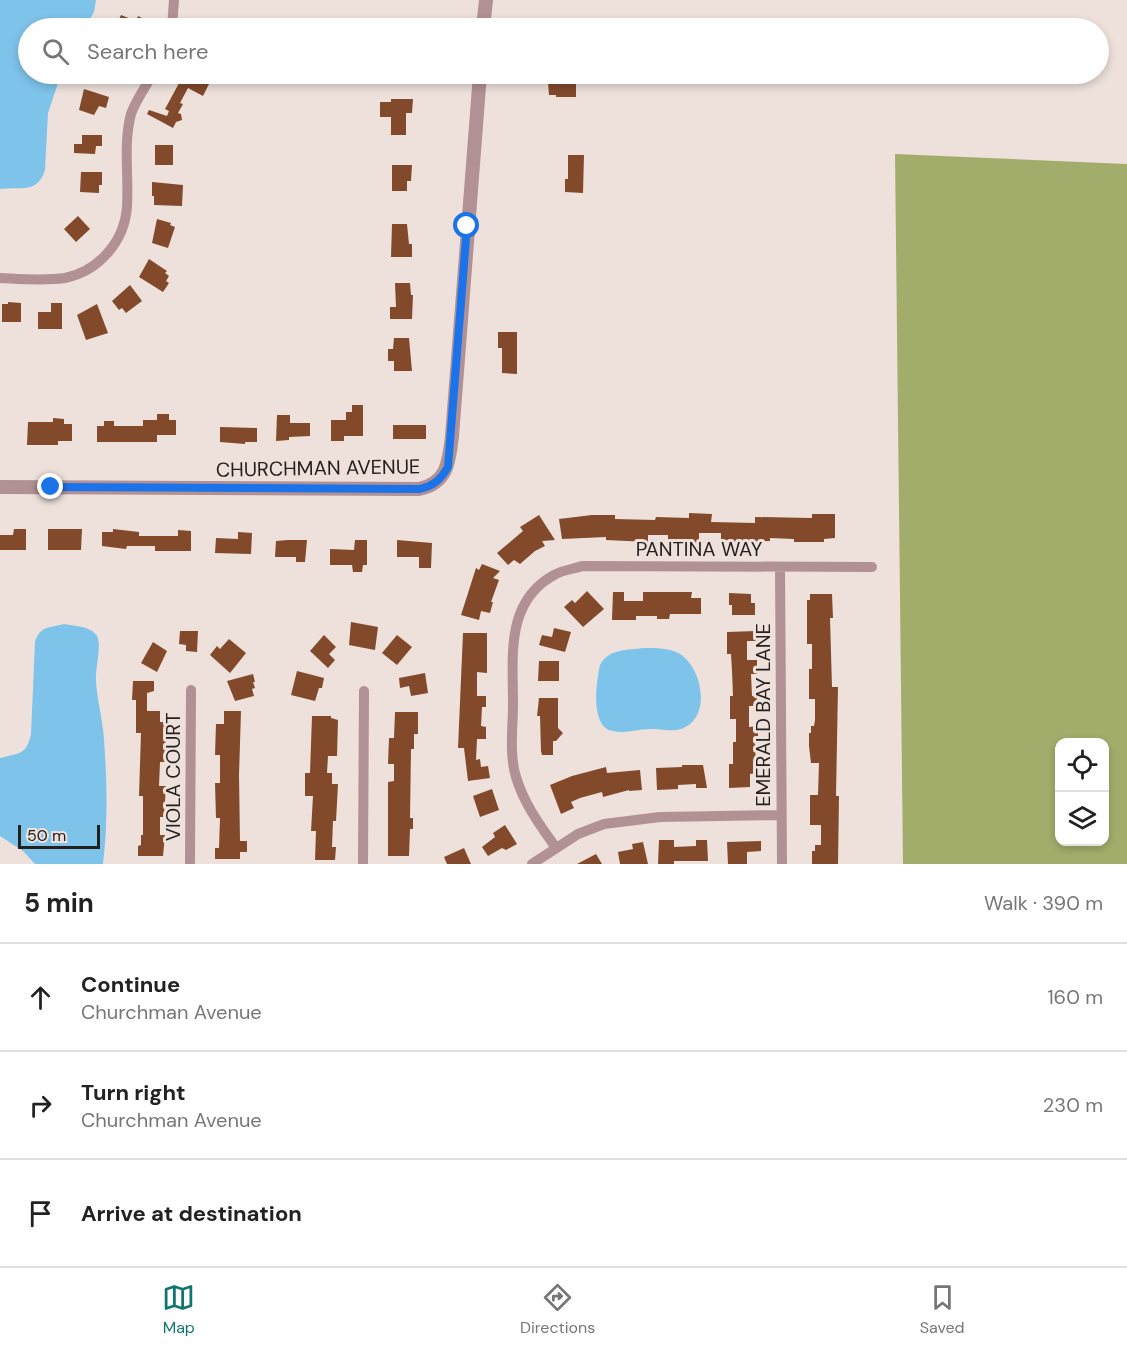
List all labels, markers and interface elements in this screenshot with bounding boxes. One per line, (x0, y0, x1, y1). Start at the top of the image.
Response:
search box (18, 18, 1109, 84)
icon: search (39, 35, 72, 68)
text: Search here (87, 37, 208, 66)
route start (453, 212, 479, 238)
street label: CHURCHMAN AVENUE (216, 453, 420, 483)
route end (37, 473, 63, 499)
street label: PANTINA WAY (636, 536, 763, 562)
street label: EMERALD BAY LANE (750, 623, 776, 807)
street label: VIOLA COURT (160, 713, 186, 841)
map controls (1055, 738, 1109, 846)
button: locate (1055, 738, 1109, 792)
button: layers (1055, 792, 1109, 846)
scale bar (18, 822, 100, 850)
text: 50 m (27, 825, 66, 846)
text: 5 min (24, 886, 94, 920)
text: Walk · 390 m (984, 890, 1103, 916)
text: Continue (81, 970, 180, 999)
icon: ahead (24, 981, 57, 1014)
text: 160 m (1047, 984, 1103, 1010)
text: Churchman Avenue (81, 999, 262, 1025)
text: Turn right (81, 1078, 186, 1107)
icon: right (24, 1089, 57, 1122)
text: 230 m (1043, 1092, 1103, 1118)
text: Churchman Avenue (81, 1107, 262, 1133)
icon: arrive (24, 1197, 57, 1230)
text: Arrive at destination (81, 1199, 302, 1228)
tab: Map (162, 1281, 195, 1338)
tab: Directions (520, 1281, 595, 1338)
tab: Saved (920, 1281, 965, 1338)

